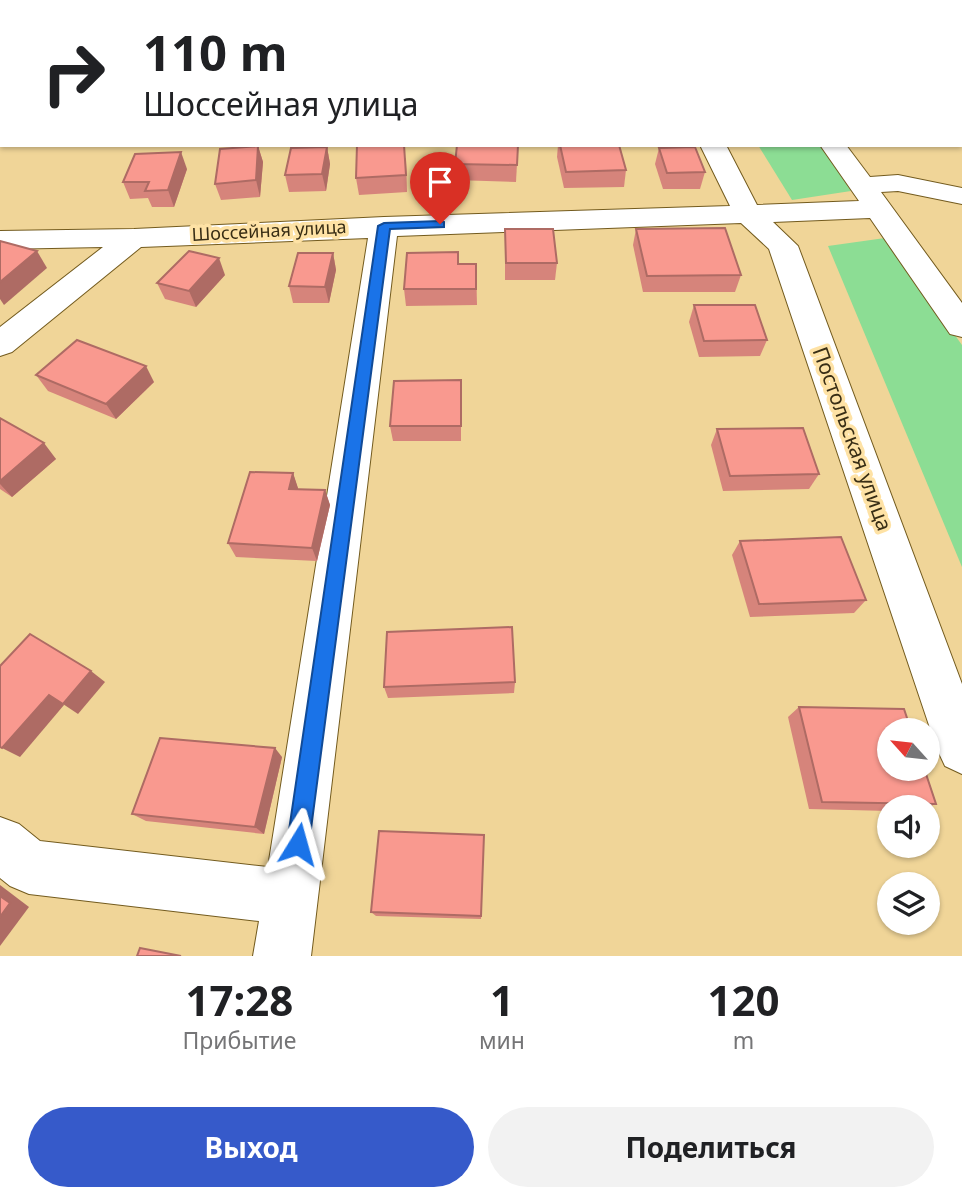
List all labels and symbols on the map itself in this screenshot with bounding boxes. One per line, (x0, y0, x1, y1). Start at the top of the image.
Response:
pin (410, 152, 470, 224)
street label: Шоссейная улица (191, 214, 347, 246)
street label: Постольская улица (807, 343, 899, 535)
north arrow (877, 718, 940, 780)
position arrow (261, 807, 335, 881)

